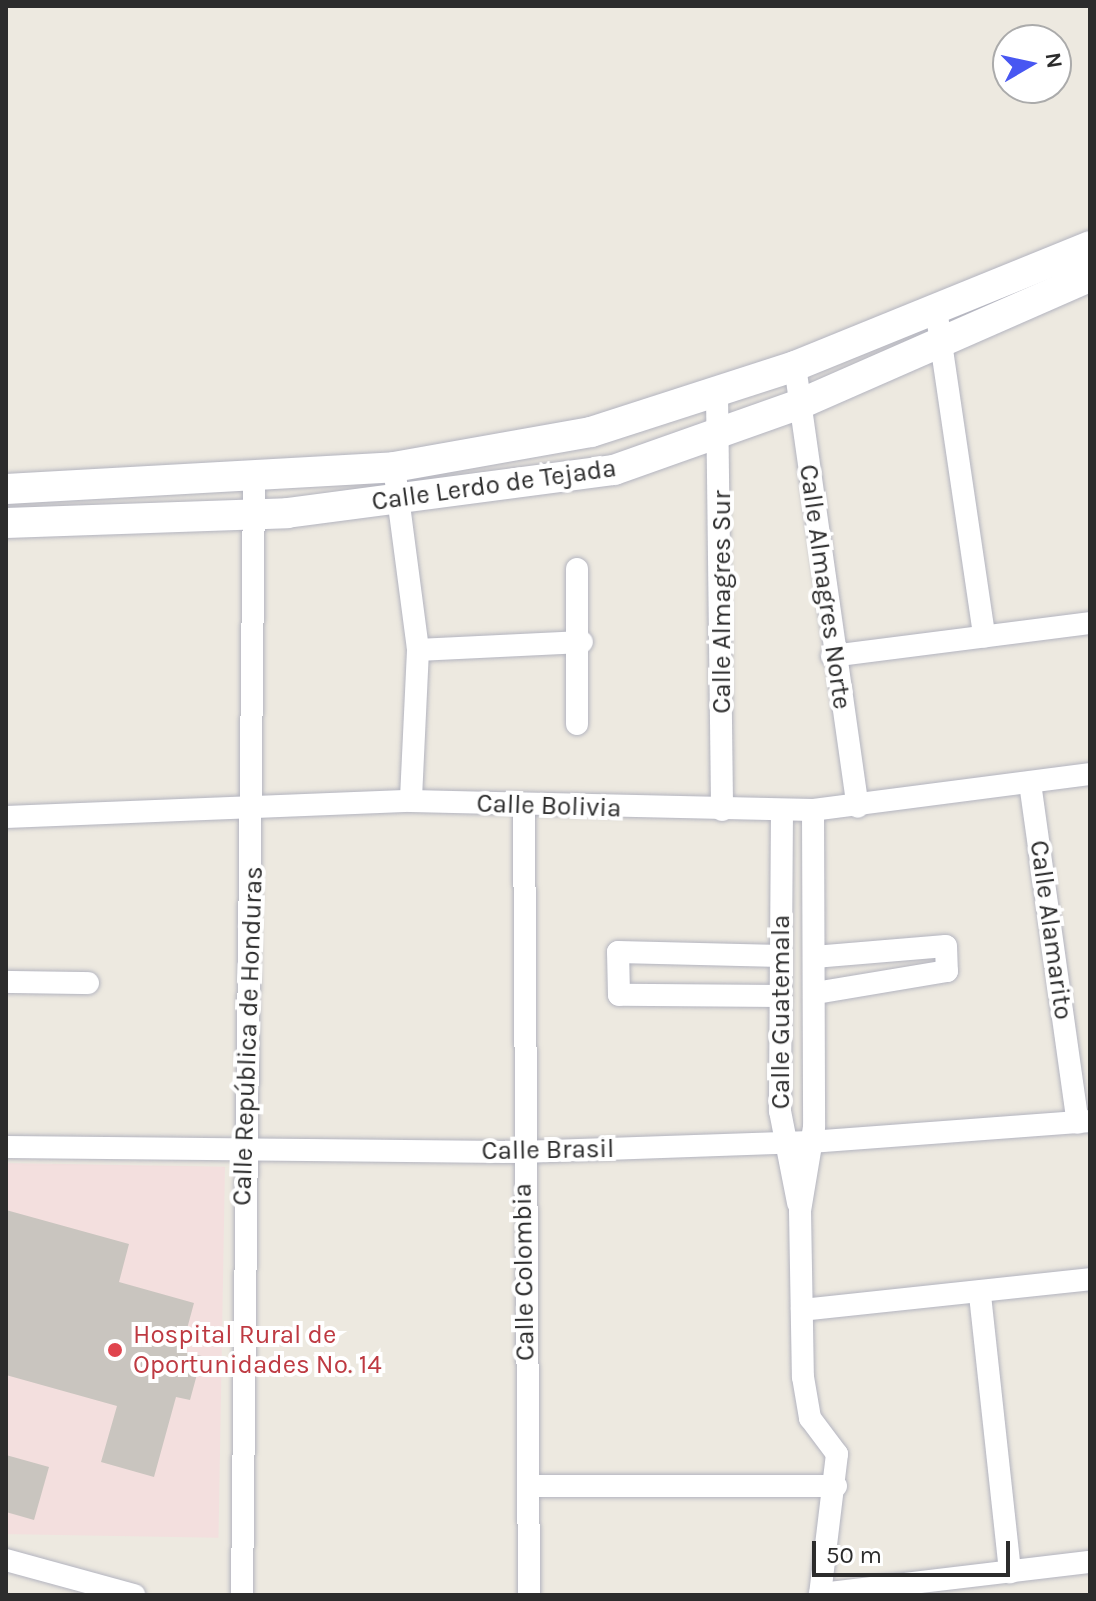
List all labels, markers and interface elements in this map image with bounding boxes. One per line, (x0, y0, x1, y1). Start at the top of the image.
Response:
north arrow (992, 24, 1072, 104)
text: N (1040, 51, 1068, 70)
street label: Calle Lerdo de Tejada (370, 452, 618, 518)
street label: Calle Almagres Norte (792, 463, 858, 711)
street label: Calle Almagres Sur (706, 490, 738, 714)
street label: Calle Bolivia (476, 788, 622, 824)
street label: Calle Alamarito (1023, 838, 1079, 1022)
street label: Calle República de Honduras (226, 866, 270, 1206)
street label: Calle Guatemala (765, 915, 797, 1109)
street label: Calle Brasil (481, 1133, 615, 1167)
street label: Calle Colombia (507, 1183, 541, 1361)
place label: Hospital Rural de Oportunidades No. 14 (133, 1319, 382, 1380)
marker: Hospital Rural de Oportunidades No. 14 (104, 1339, 126, 1361)
scale bar (816, 1525, 1014, 1575)
text: 50 m (826, 1541, 882, 1569)

